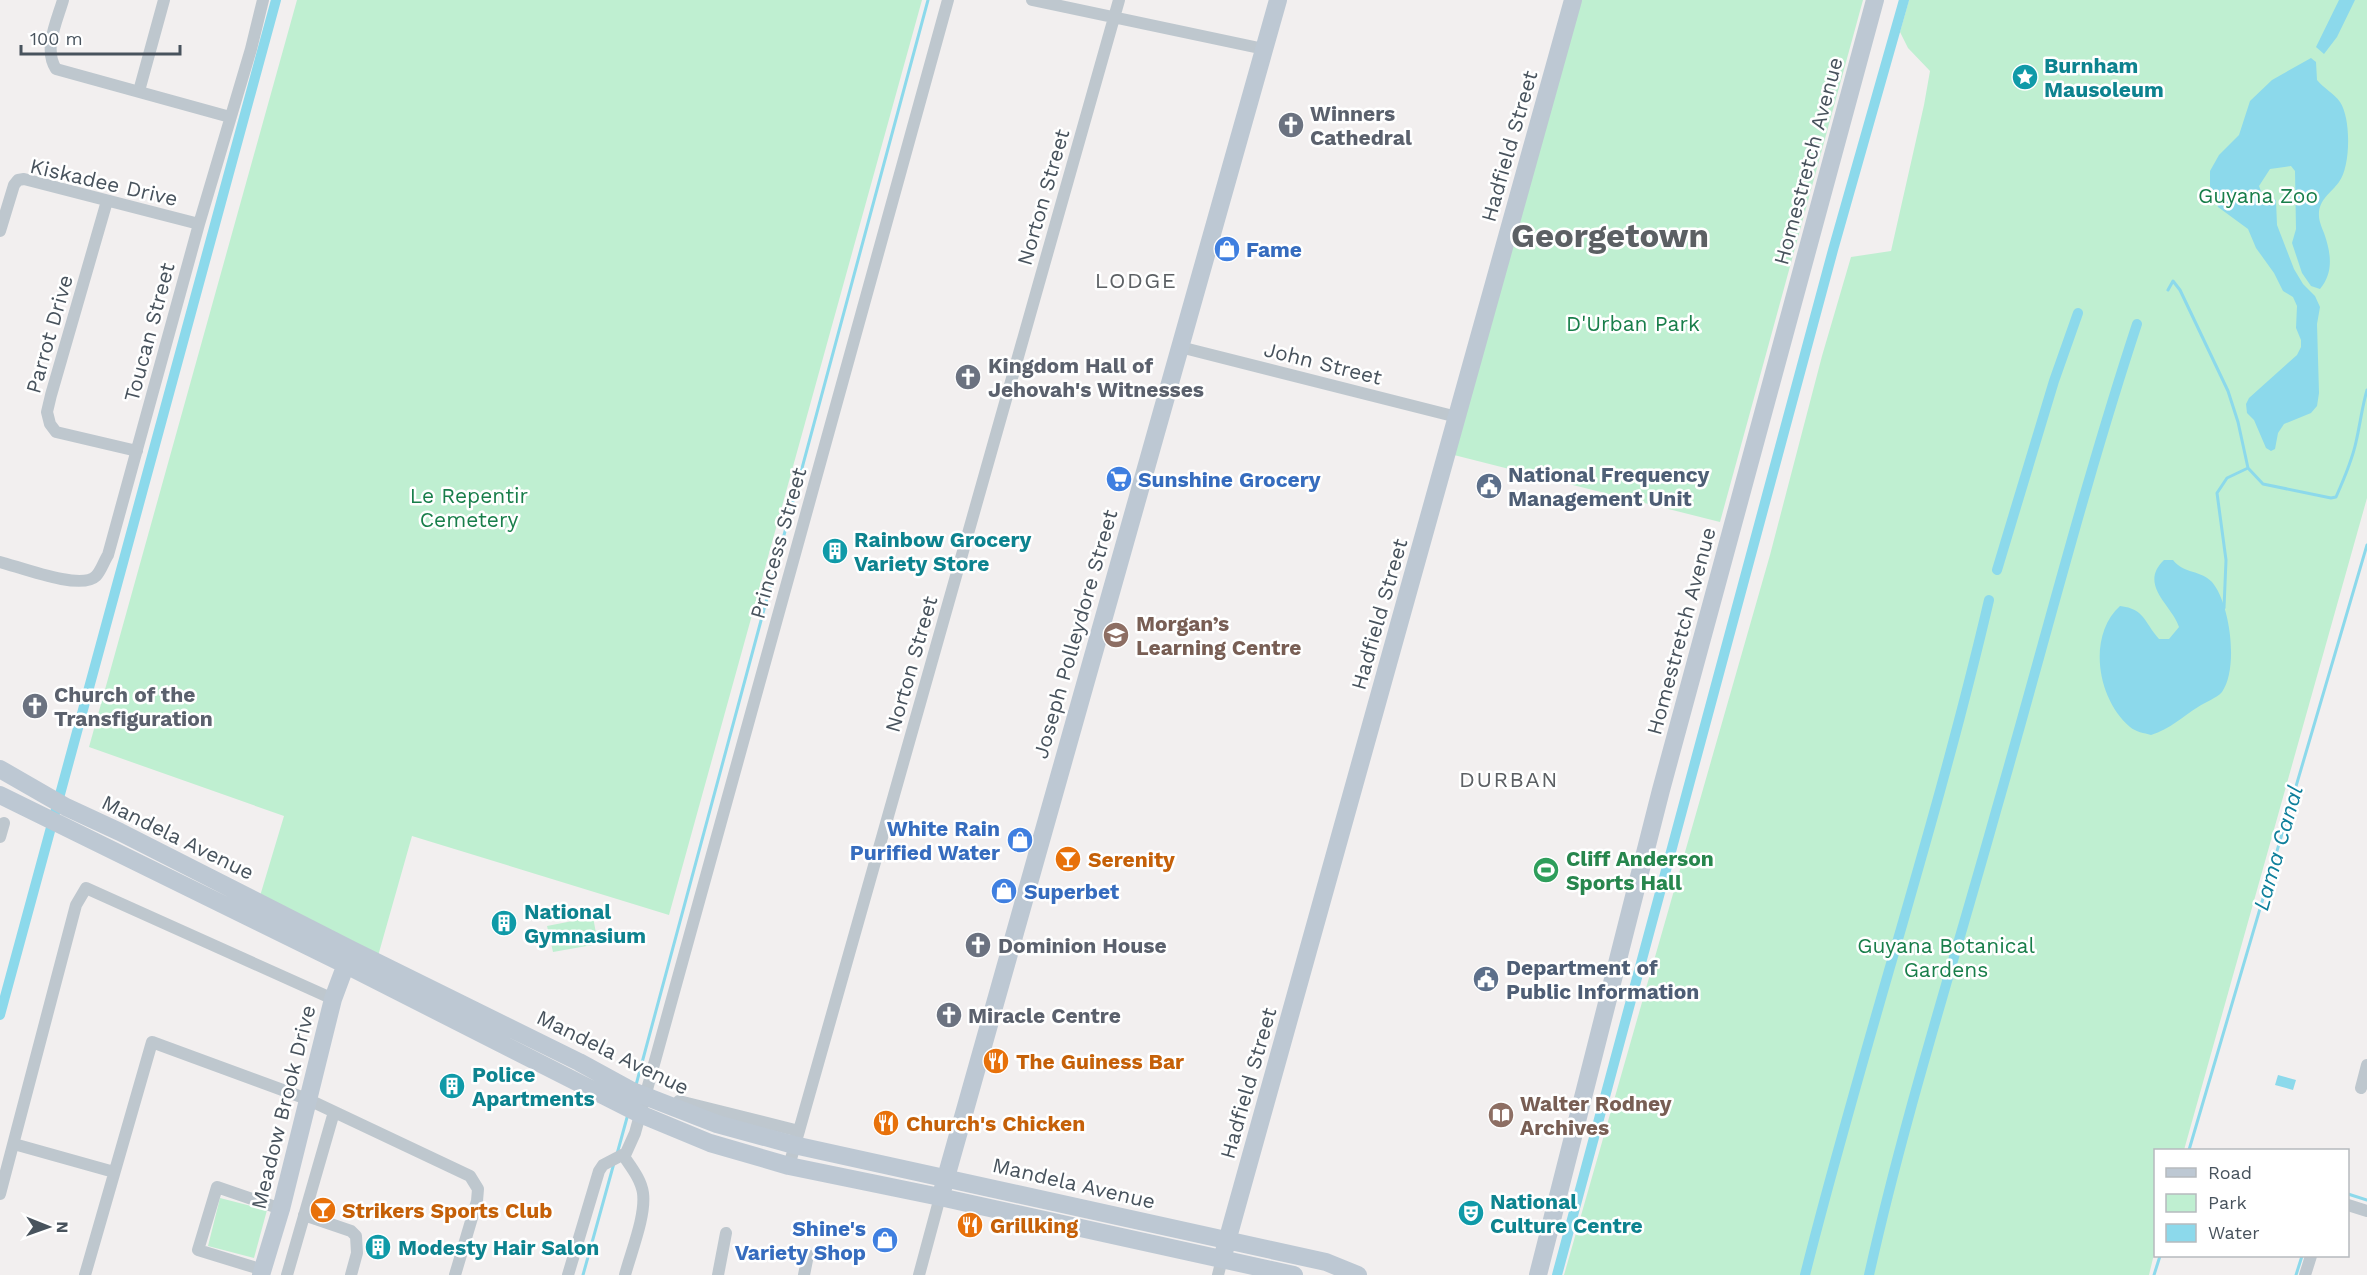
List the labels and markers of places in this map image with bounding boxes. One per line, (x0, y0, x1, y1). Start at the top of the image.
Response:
place label: Burnham Mausoleum (2044, 53, 2164, 102)
place icon: Burnham Mausoleum (2010, 62, 2040, 92)
place label: Winners Cathedral (1310, 101, 1412, 150)
church icon: Winners Cathedral (1276, 110, 1306, 140)
shop icon: Fame (1212, 234, 1242, 264)
place label: Fame (1246, 237, 1302, 262)
place label: Kingdom Hall of Jehovah's Witnesses (988, 353, 1204, 402)
church icon: Kingdom Hall of Jehovah's Witnesses (953, 362, 983, 392)
place label: National Frequency Management Unit (1508, 462, 1710, 511)
supermarket icon: Sunshine Grocery (1104, 464, 1134, 494)
place label: Sunshine Grocery (1138, 467, 1321, 492)
public building icon: National Frequency Management Unit (1474, 471, 1504, 501)
place label: Rainbow Grocery Variety Store (854, 527, 1031, 576)
building icon: Rainbow Grocery Variety Store (820, 536, 850, 566)
place label: Morgan’s Learning Centre (1136, 611, 1301, 660)
school or university icon: Morgan’s Learning Centre (1101, 620, 1131, 650)
place label: Church of the Transfiguration (54, 682, 213, 731)
church icon: Church of the Transfiguration (20, 691, 50, 721)
place label: White Rain Purified Water (850, 816, 1000, 865)
shop icon: White Rain Purified Water (1005, 825, 1035, 855)
bar icon: Serenity (1053, 844, 1083, 874)
place label: Cliff Anderson Sports Hall (1566, 846, 1714, 895)
place label: Serenity (1088, 847, 1175, 872)
sports icon: Cliff Anderson Sports Hall (1531, 855, 1561, 885)
shop icon: Superbet (989, 876, 1019, 906)
place label: Superbet (1024, 879, 1119, 904)
place label: National Gymnasium (524, 899, 646, 948)
building icon: National Gymnasium (489, 908, 519, 938)
church icon: Dominion House (963, 930, 993, 960)
place label: Dominion House (998, 933, 1167, 958)
place label: Department of Public Information (1506, 955, 1699, 1004)
public building icon: Department of Public Information (1471, 964, 1501, 994)
church icon: Miracle Centre (934, 1000, 964, 1030)
place label: Miracle Centre (968, 1003, 1121, 1028)
restaurant icon: The Guiness Bar (981, 1046, 1011, 1076)
place label: The Guiness Bar (1016, 1049, 1184, 1074)
place label: Police Apartments (472, 1062, 595, 1111)
building icon: Police Apartments (437, 1071, 467, 1101)
place label: Walter Rodney Archives (1520, 1091, 1672, 1140)
library icon: Walter Rodney Archives (1486, 1100, 1516, 1130)
restaurant icon: Church's Chicken (871, 1108, 901, 1138)
place label: Church's Chicken (906, 1111, 1085, 1136)
place label: National Culture Centre (1490, 1189, 1643, 1238)
bar icon: Strikers Sports Club (308, 1195, 338, 1225)
place label: Strikers Sports Club (342, 1198, 552, 1223)
theatre icon: National Culture Centre (1456, 1198, 1486, 1228)
restaurant icon: Grillking (955, 1210, 985, 1240)
place label: Grillking (990, 1213, 1078, 1238)
place label: Shine's Variety Shop (735, 1216, 866, 1265)
shop icon: Shine's Variety Shop (870, 1225, 900, 1255)
building icon: Modesty Hair Salon (363, 1232, 393, 1262)
place label: Modesty Hair Salon (398, 1235, 599, 1260)

